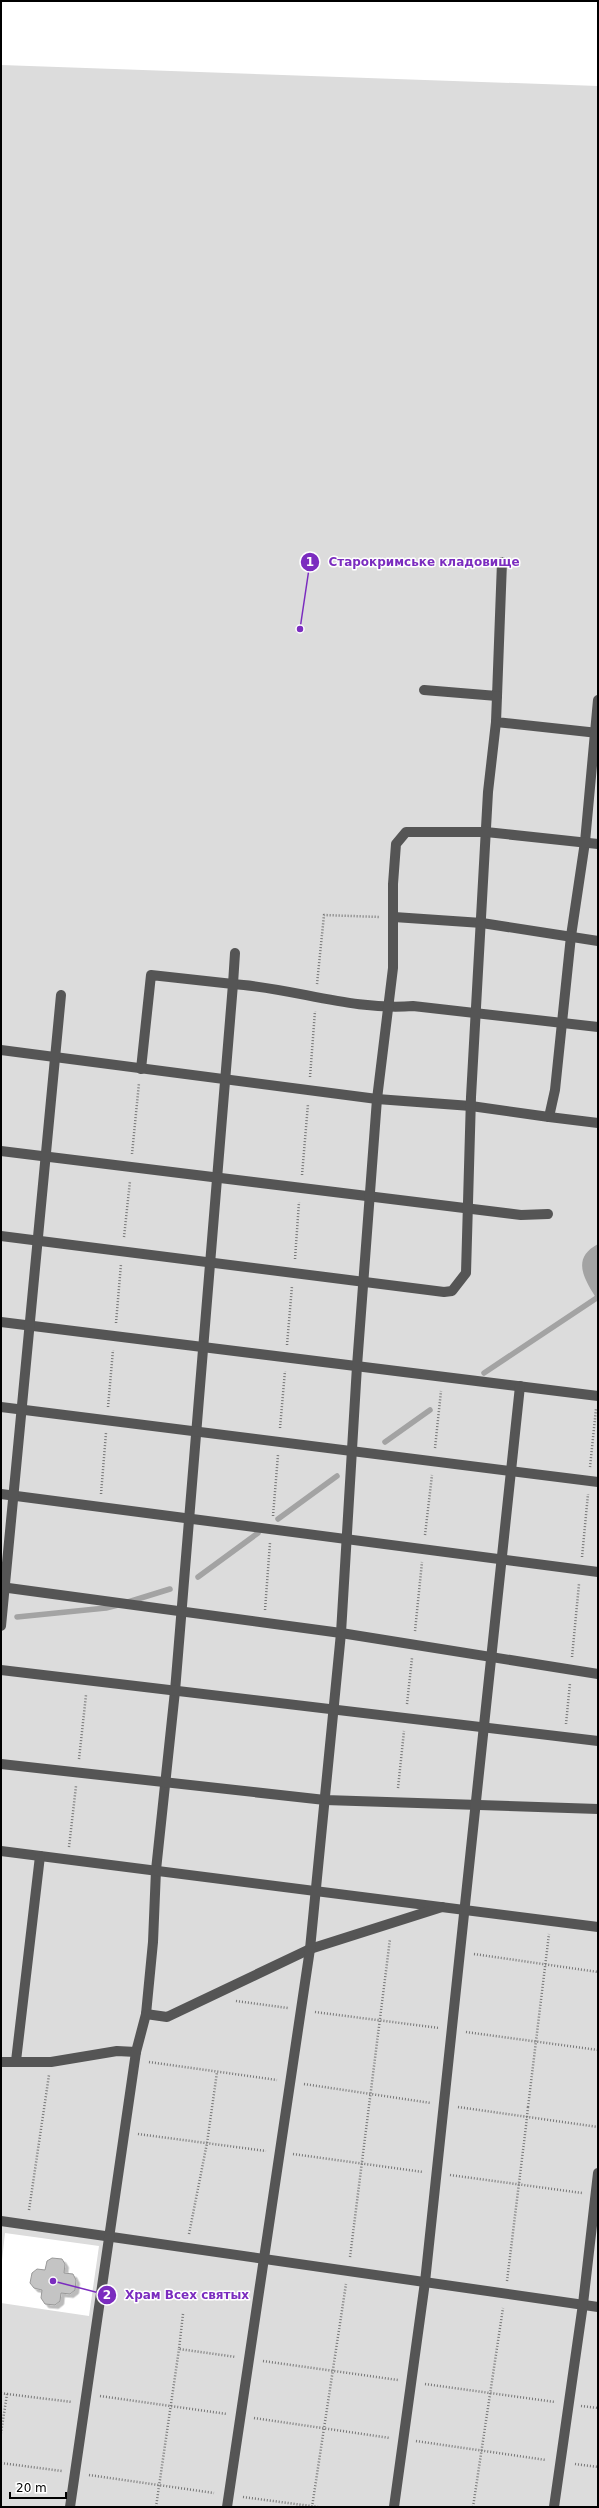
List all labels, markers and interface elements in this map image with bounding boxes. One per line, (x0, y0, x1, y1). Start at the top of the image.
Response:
callout: Старокримське кладовище (300, 550, 527, 574)
text: 1 (306, 555, 314, 569)
text: Старокримське кладовище (328, 555, 520, 569)
callout: Храм Всех святых (97, 2283, 257, 2307)
text: 2 (103, 2288, 111, 2302)
text: Храм Всех святых (125, 2288, 249, 2302)
scale bar (10, 2474, 66, 2500)
text: 20 m (16, 2481, 47, 2495)

